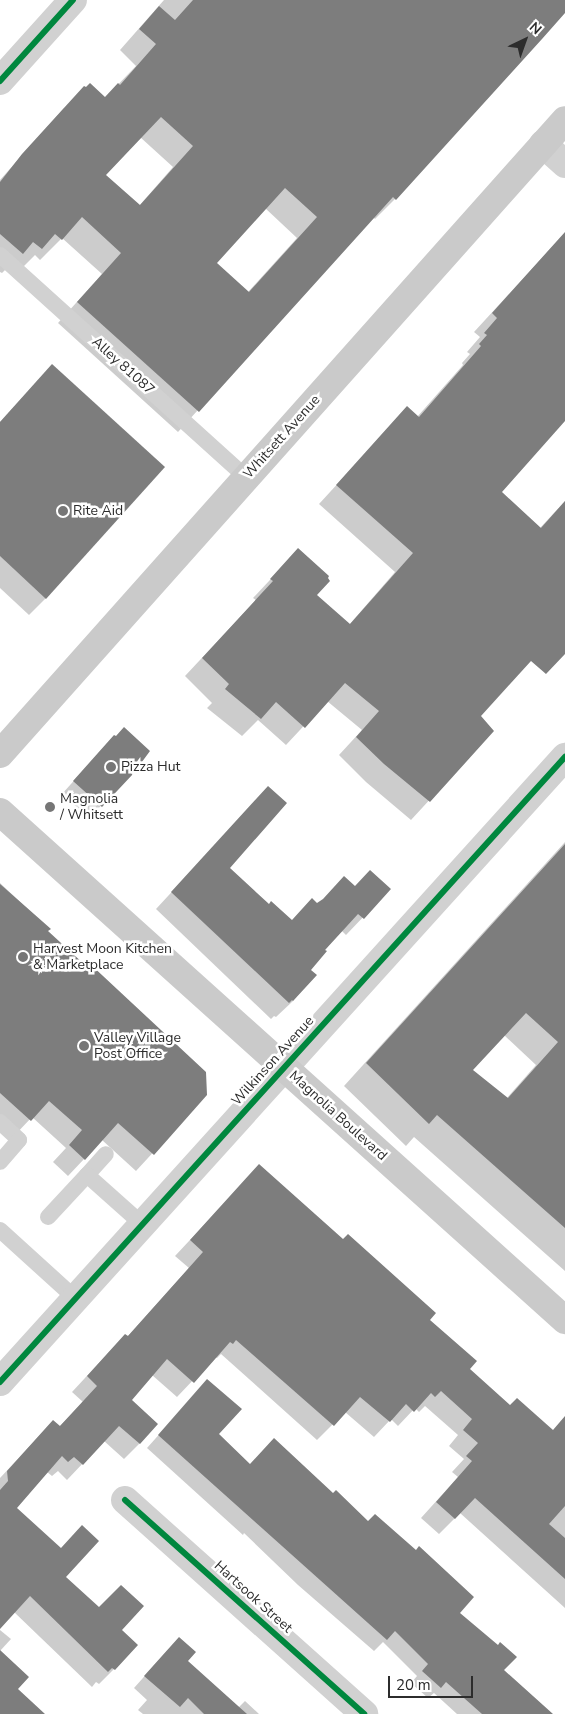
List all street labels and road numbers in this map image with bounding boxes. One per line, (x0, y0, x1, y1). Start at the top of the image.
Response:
street label: Alley 81087 (88, 333, 158, 399)
street label: Whitsett Avenue (240, 392, 324, 482)
street label: Wilkinson Avenue (228, 1013, 318, 1109)
street label: Magnolia Boulevard (286, 1068, 390, 1164)
street label: Hartsook Street (210, 1557, 296, 1637)

